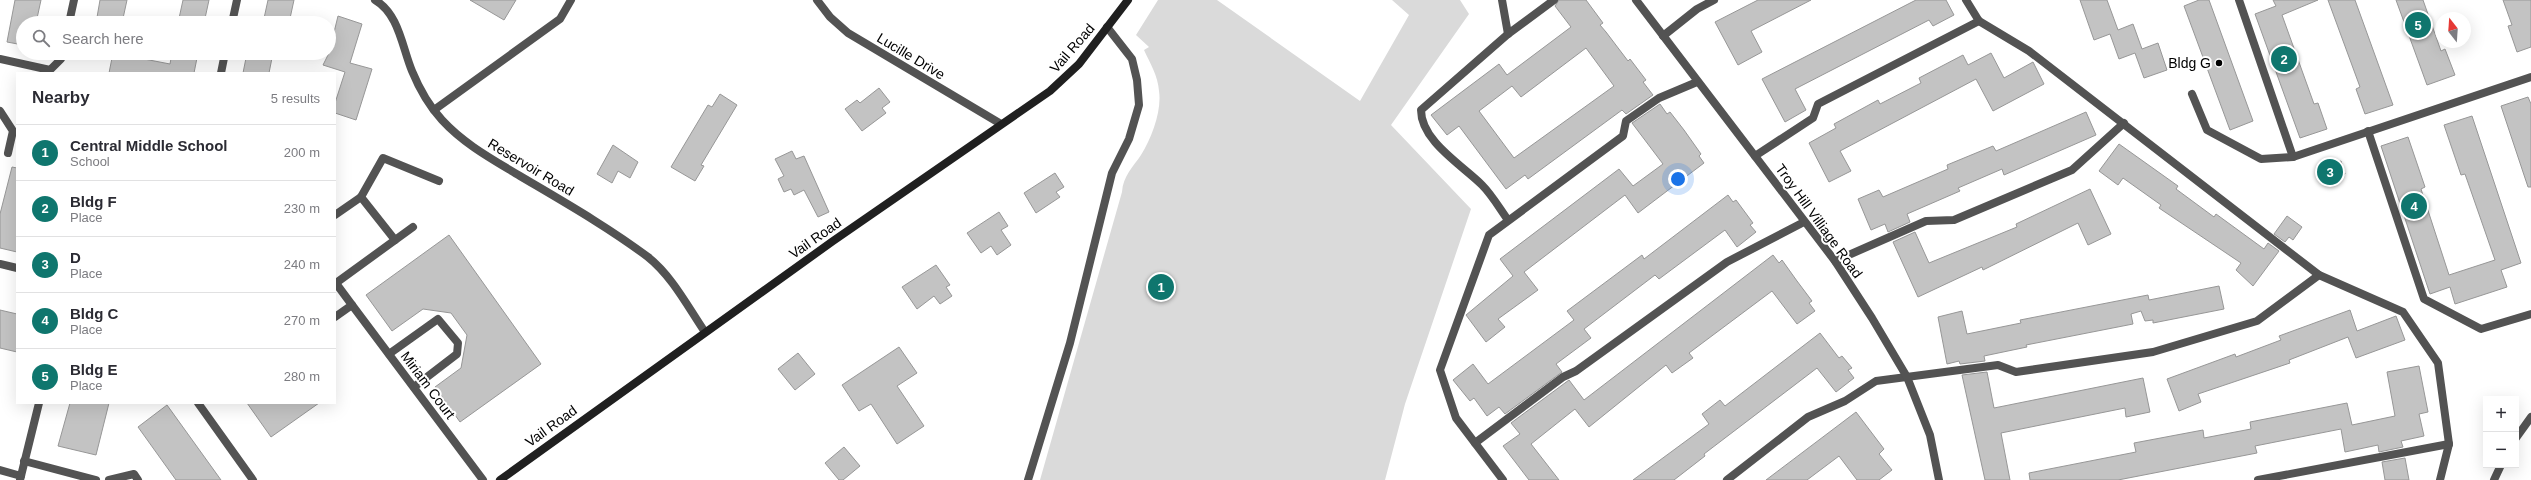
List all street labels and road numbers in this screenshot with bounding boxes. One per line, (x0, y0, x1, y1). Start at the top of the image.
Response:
street label: Vail Road (1046, 20, 1098, 76)
street label: Lucille Drive (874, 30, 948, 83)
street label: Reservoir Road (485, 135, 577, 199)
street label: Troy Hill Villiage Road (1772, 161, 1866, 281)
street label: Vail Road (786, 214, 844, 262)
street label: Miriam Court (398, 348, 459, 422)
street label: Vail Road (522, 402, 580, 450)

